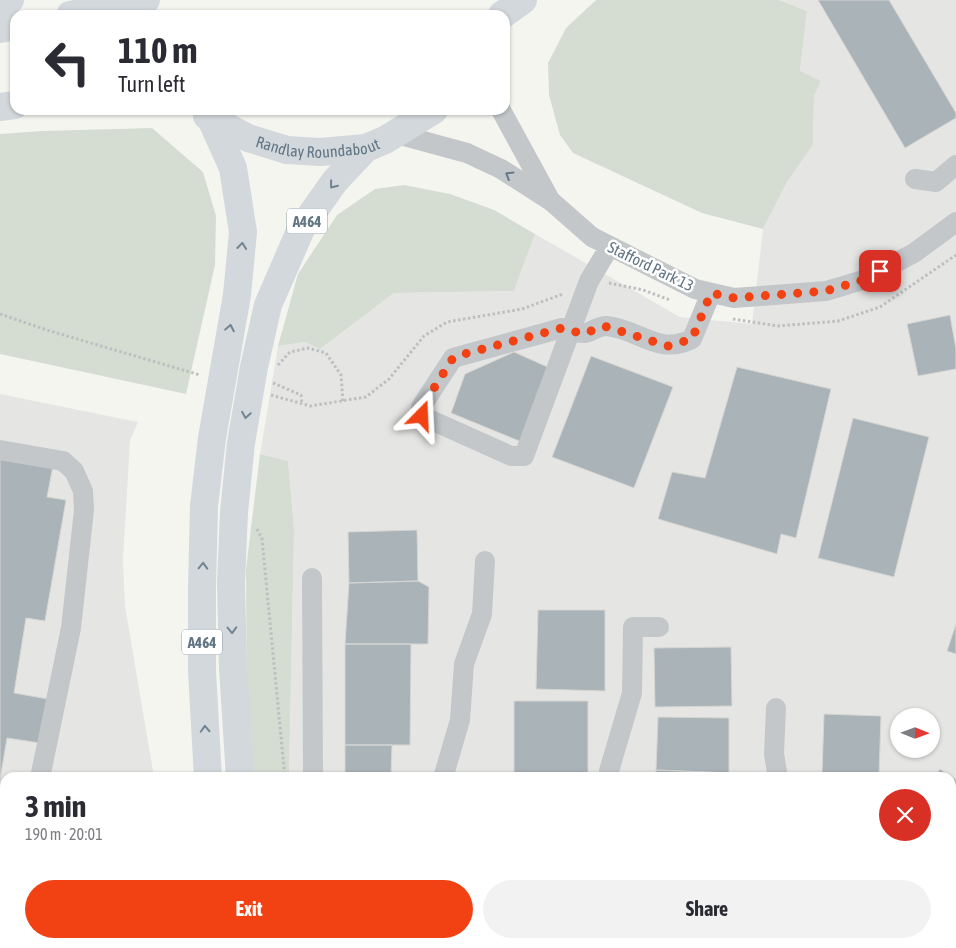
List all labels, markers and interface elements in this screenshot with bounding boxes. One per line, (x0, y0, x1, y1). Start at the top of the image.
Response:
icon: left (35, 30, 100, 95)
text: 110 m (118, 30, 197, 70)
text: Turn left (118, 71, 185, 97)
street label: Randlay Roundabout (254, 132, 383, 161)
one-way arrow (506, 171, 515, 181)
one-way arrow (330, 179, 339, 189)
road number: A464 (287, 208, 327, 234)
street label: Stafford Park 13 (605, 237, 697, 295)
one-way arrow (236, 242, 247, 250)
pin (859, 250, 901, 292)
icon: arrive (866, 257, 894, 285)
one-way arrow (225, 324, 235, 333)
position arrow (395, 389, 447, 441)
one-way arrow (241, 411, 252, 419)
one-way arrow (197, 562, 208, 570)
one-way arrow (227, 627, 237, 635)
road number: A464 (182, 630, 222, 654)
north arrow (890, 708, 940, 758)
map controls (890, 708, 940, 758)
one-way arrow (200, 725, 211, 733)
text: 3 min (25, 789, 86, 823)
button: close (879, 789, 931, 841)
text: 190 m · 20:01 (25, 825, 103, 843)
button: Exit (25, 880, 473, 938)
button: Share (483, 880, 931, 938)

